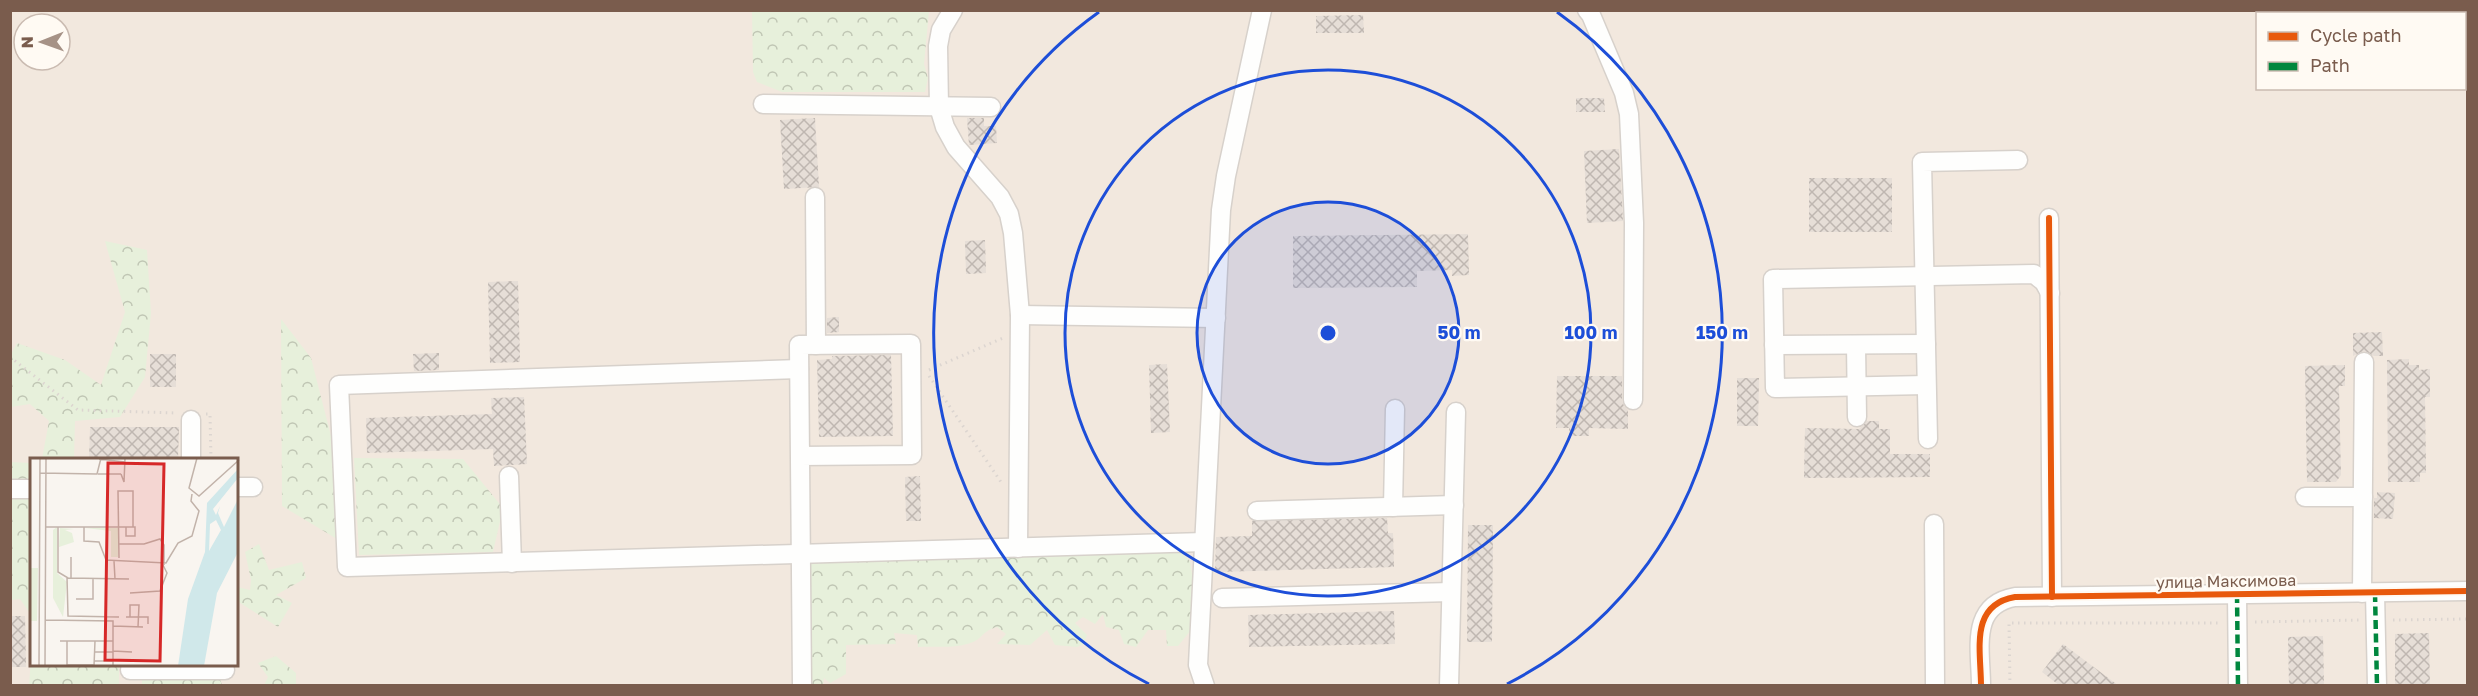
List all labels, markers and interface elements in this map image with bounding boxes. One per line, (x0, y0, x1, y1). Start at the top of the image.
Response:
north arrow (12, 12, 72, 72)
legend (2256, 12, 2466, 90)
text: Cycle path (2310, 24, 2402, 46)
text: N (17, 36, 37, 49)
text: Path (2310, 54, 2350, 76)
text: 50 m (1438, 321, 1480, 343)
text: 100 m (1565, 321, 1617, 343)
text: 150 m (1696, 321, 1748, 343)
centre of rings (1318, 323, 1338, 343)
inset map (30, 458, 238, 666)
street label: улица Максимова (2156, 570, 2296, 592)

